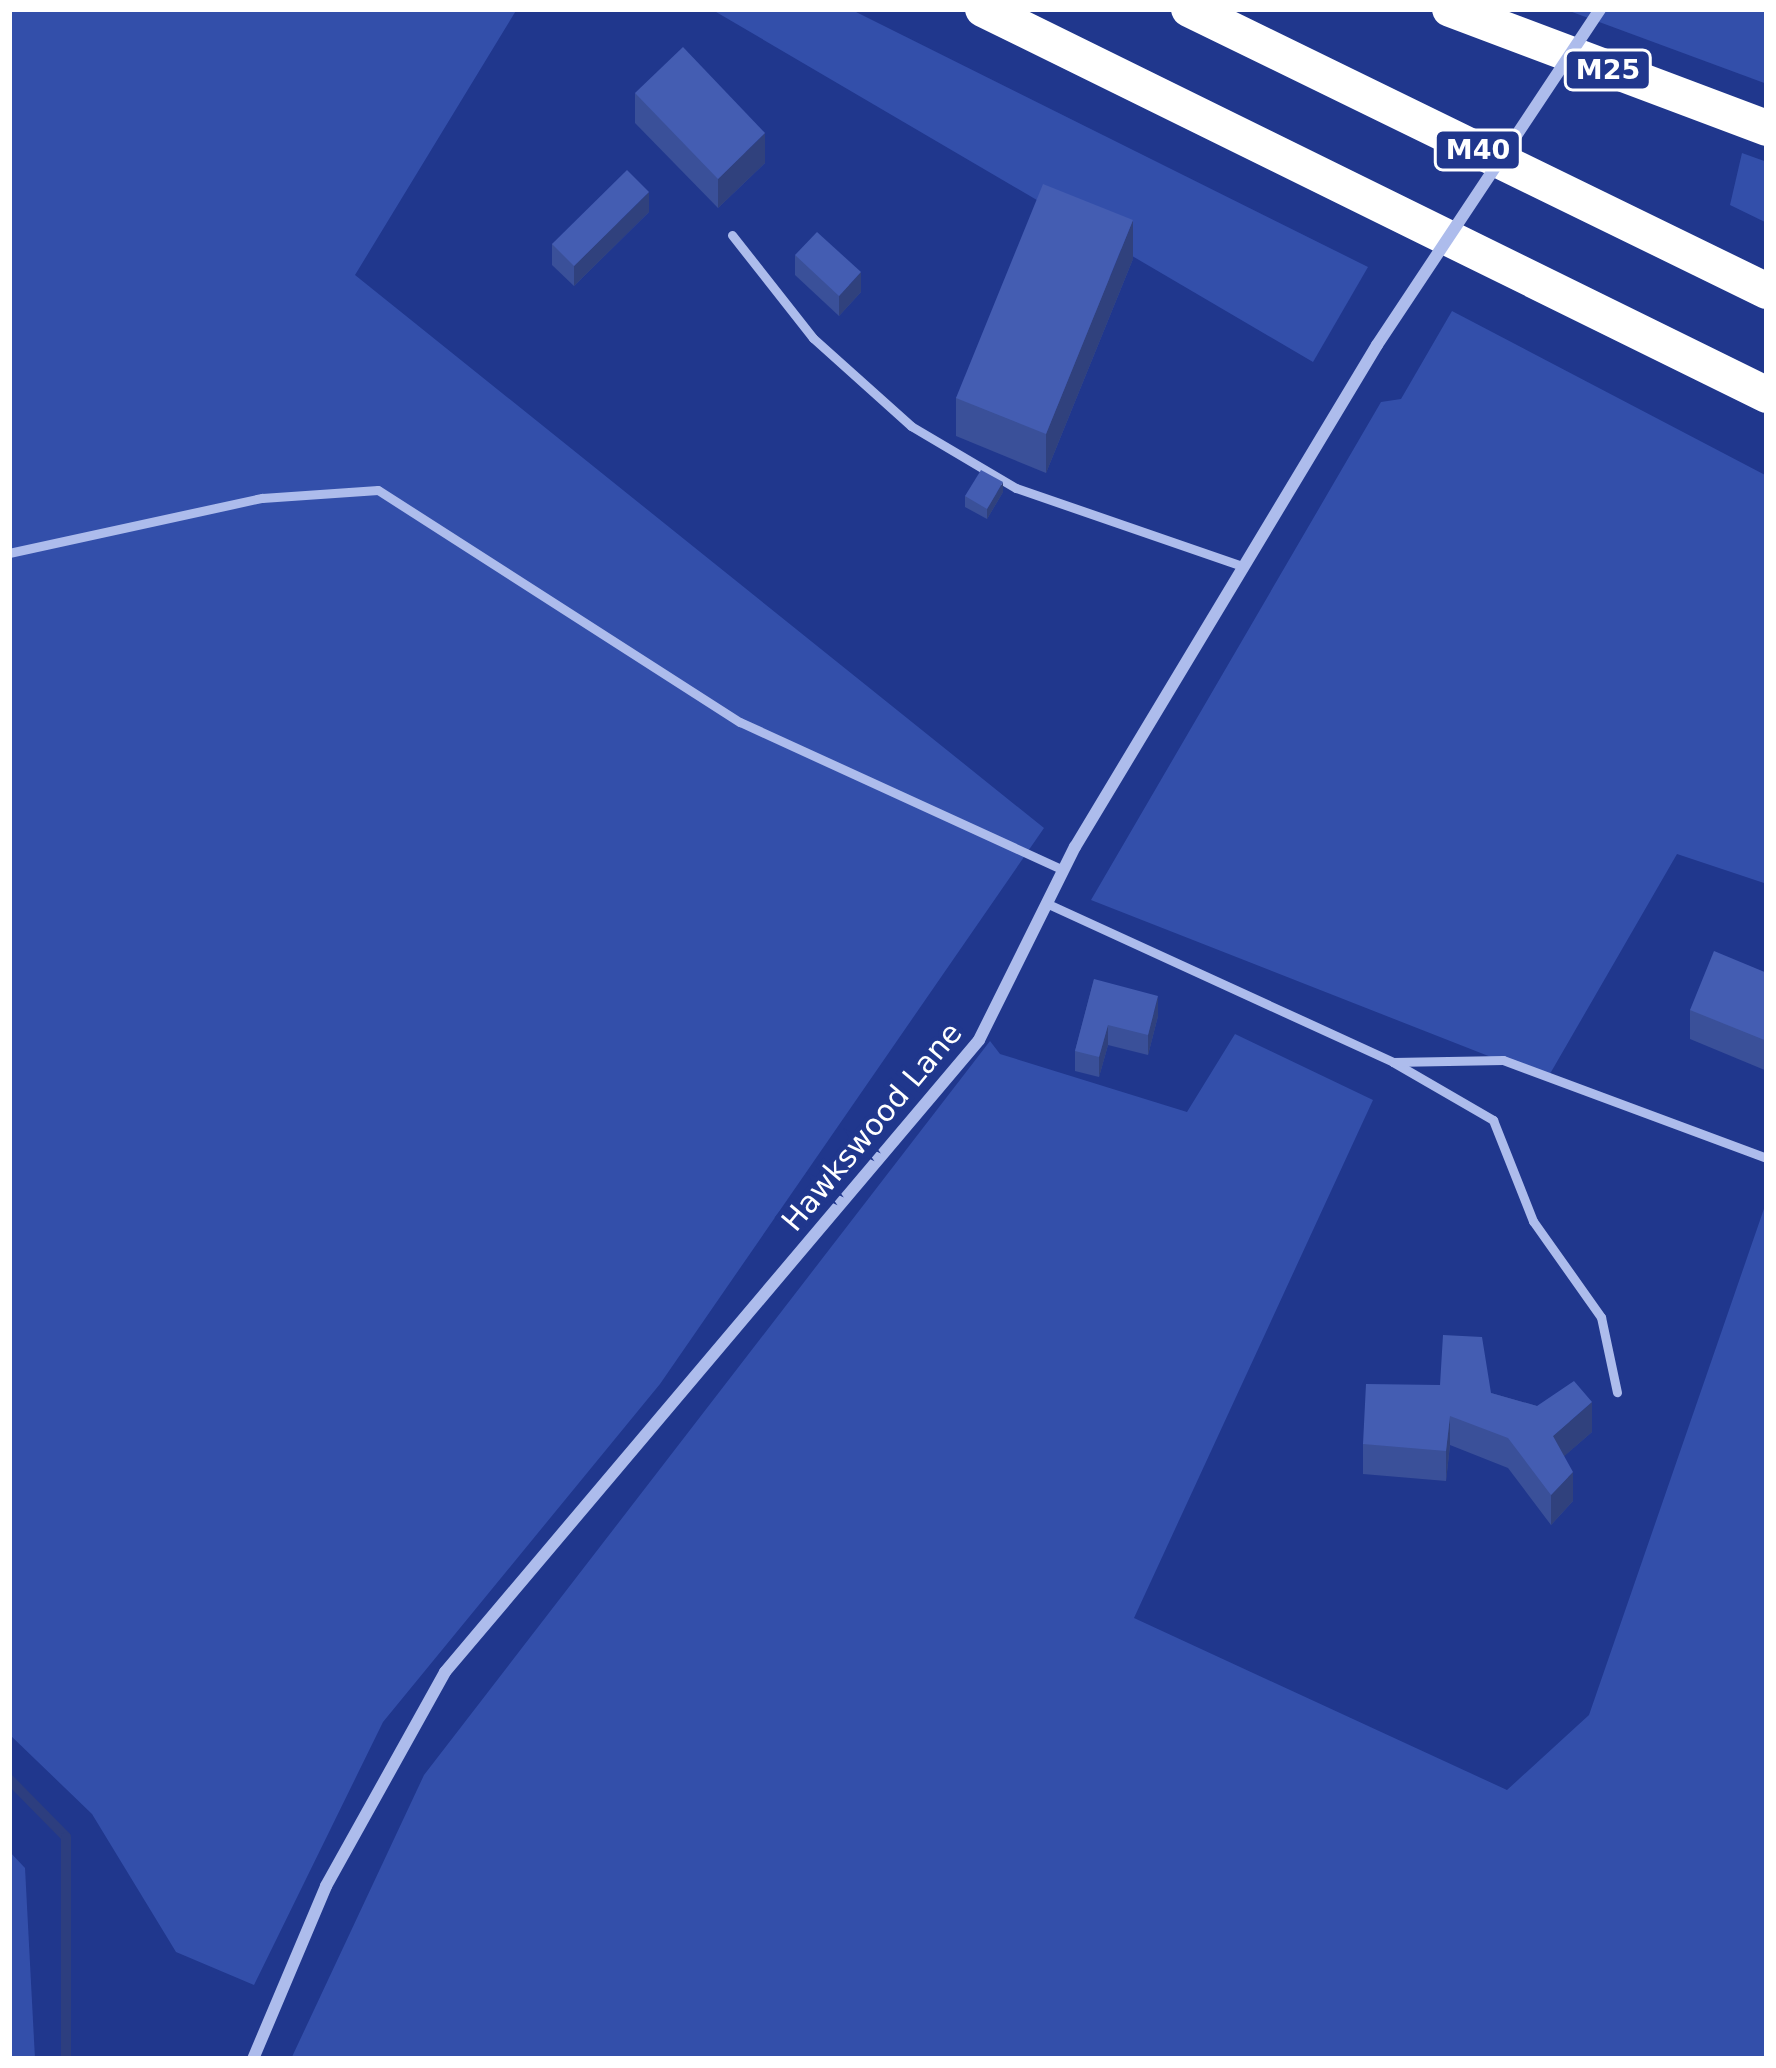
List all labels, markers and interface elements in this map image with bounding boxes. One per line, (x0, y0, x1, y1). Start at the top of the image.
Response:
road number: M25 (1563, 49, 1653, 91)
road number: M40 (1433, 129, 1523, 171)
street label: Hawkswood Lane (774, 1016, 970, 1238)

